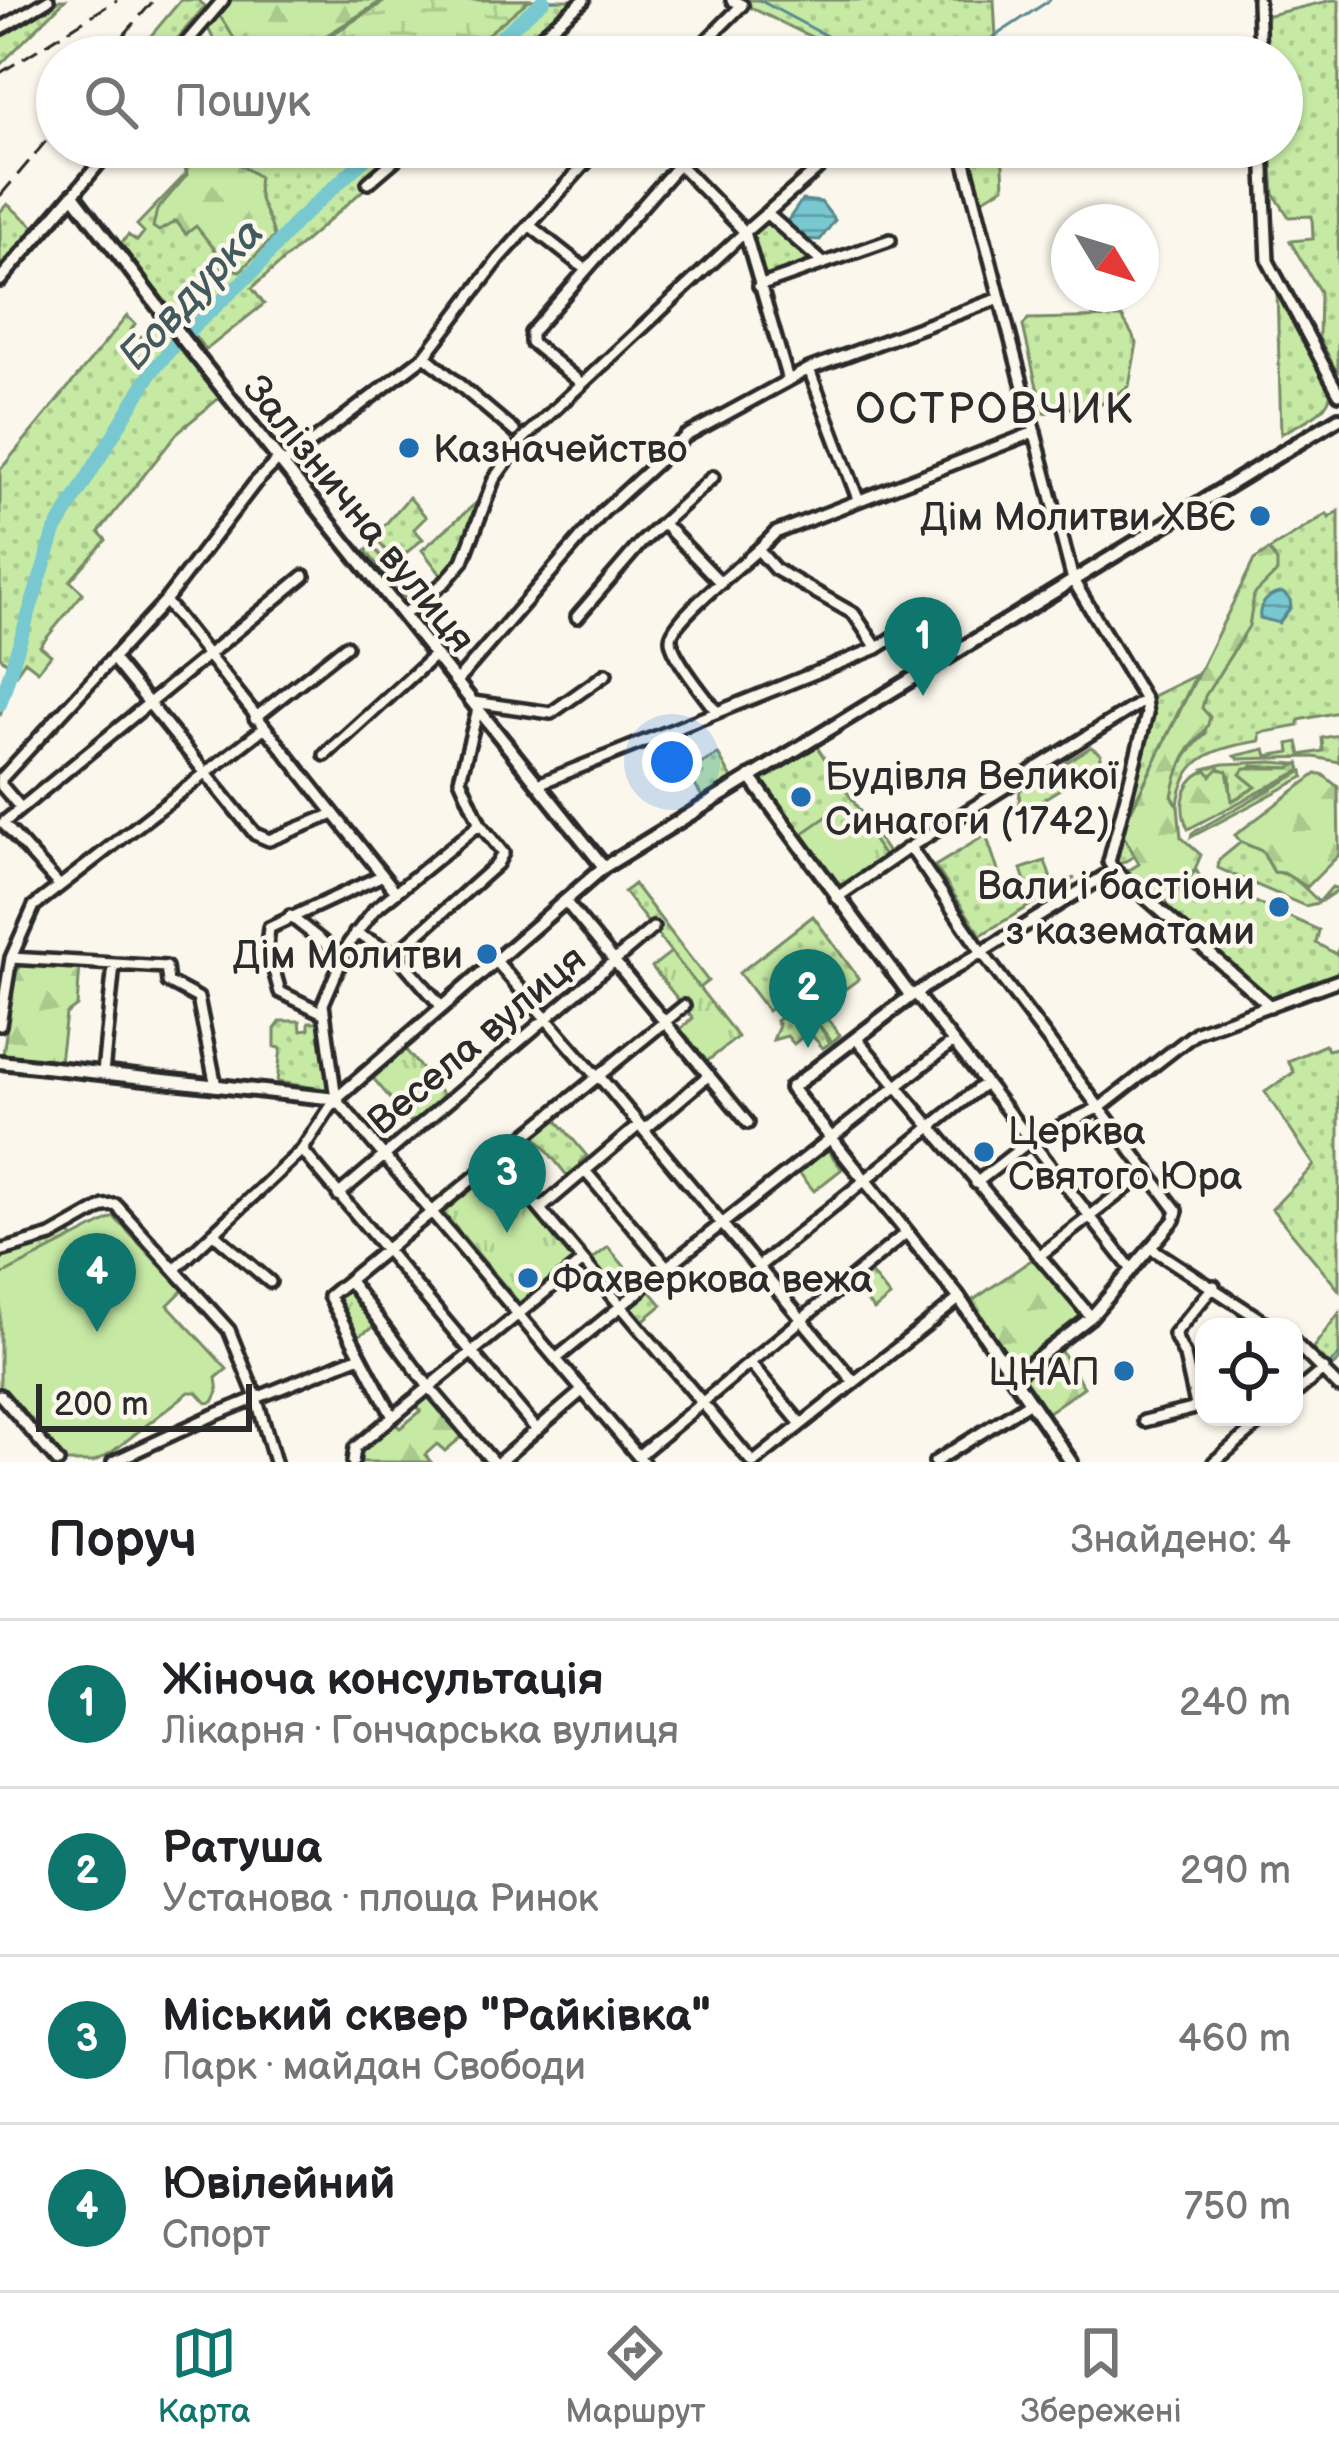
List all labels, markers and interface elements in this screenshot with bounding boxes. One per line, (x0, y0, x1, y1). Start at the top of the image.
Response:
search box (36, 36, 1303, 168)
icon: search (78, 69, 144, 135)
text: Пошук (174, 75, 311, 130)
north arrow (1051, 204, 1159, 312)
water label: Бовдурка (109, 208, 275, 381)
street label: Залізнична вулиця (232, 367, 484, 663)
district label: ОСТРОВЧИК (855, 385, 1135, 436)
place label: Казначейство (433, 427, 687, 474)
marker: Казначейство (396, 435, 422, 461)
place label: Дім Молитви ХВЄ (920, 495, 1236, 542)
marker: Дім Молитви ХВЄ (1247, 503, 1273, 529)
pin: 1 (884, 597, 962, 696)
your location (642, 732, 702, 792)
place label: Будівля Великої Синагоги (1742) (825, 754, 1119, 846)
marker: Будівля Великої Синагоги (1742) (788, 784, 814, 810)
place label: Вали і бастіони з казематами (977, 864, 1255, 956)
marker: Вали і бастіони з казематами (1266, 894, 1292, 920)
place label: Дім Молитви (233, 933, 463, 980)
street label: Весела вулиця (359, 936, 596, 1146)
marker: Дім Молитви (474, 941, 500, 967)
pin: 2 (769, 949, 847, 1048)
place label: Церква Святого Юра (1008, 1109, 1243, 1201)
pin: 3 (468, 1134, 546, 1233)
marker: Церква Святого Юра (971, 1139, 997, 1165)
pin: 4 (58, 1233, 136, 1332)
place label: Фахверкова вежа (552, 1257, 873, 1304)
marker: Фахверкова вежа (515, 1265, 541, 1291)
map controls (1195, 1318, 1303, 1426)
button: locate (1195, 1318, 1303, 1426)
place label: ЦНАП (988, 1350, 1100, 1397)
marker: ЦНАП (1111, 1358, 1137, 1384)
scale bar (36, 1378, 252, 1431)
text: 200 m (54, 1385, 148, 1425)
text: Поруч (48, 1510, 197, 1571)
text: Знайдено: 4 (1071, 1517, 1291, 1564)
text: Жіноча консультація (162, 1653, 604, 1708)
text: 1 (79, 1680, 95, 1727)
text: 240 m (1179, 1680, 1291, 1727)
text: Лікарня · Гончарська вулиця (162, 1708, 679, 1755)
text: Ратуша (162, 1821, 322, 1876)
text: 2 (75, 1848, 99, 1895)
text: 290 m (1180, 1848, 1291, 1895)
text: Установа · площа Ринок (162, 1876, 599, 1923)
text: Міський сквер "Райківка" (162, 1989, 711, 2044)
text: 3 (76, 2016, 98, 2063)
text: 460 m (1178, 2016, 1291, 2063)
text: Парк · майдан Свободи (162, 2044, 586, 2091)
text: Ювілейний (162, 2157, 395, 2212)
text: 4 (76, 2184, 98, 2231)
text: 750 m (1184, 2184, 1291, 2231)
text: Спорт (162, 2212, 271, 2259)
tab: Карта (157, 2320, 250, 2432)
tab: Маршрут (565, 2320, 706, 2432)
tab: Збережені (1021, 2320, 1182, 2432)

